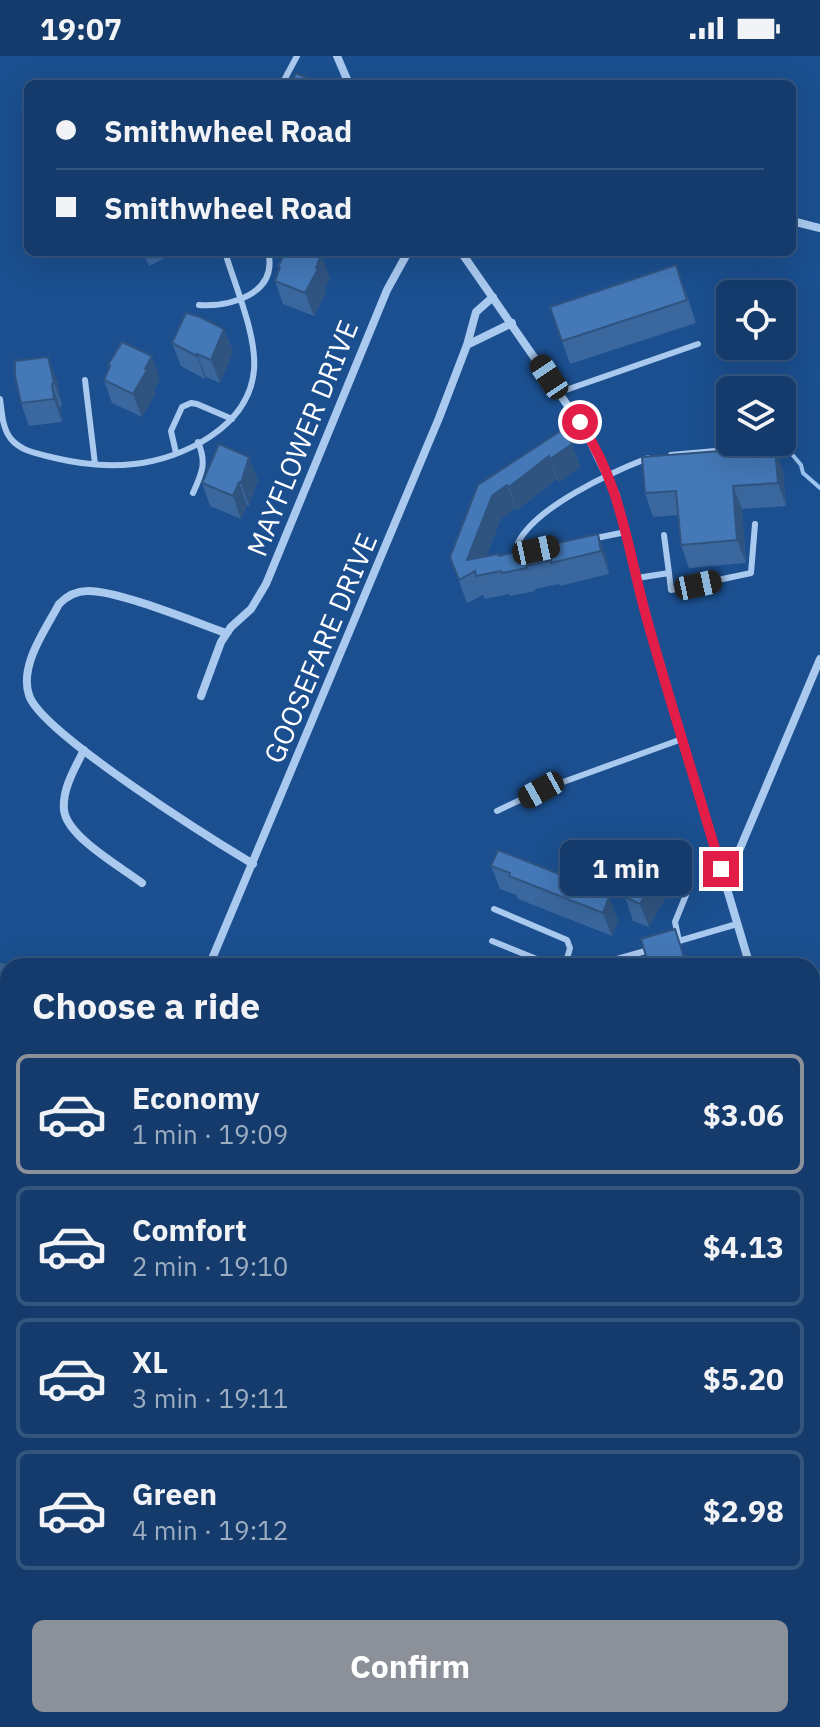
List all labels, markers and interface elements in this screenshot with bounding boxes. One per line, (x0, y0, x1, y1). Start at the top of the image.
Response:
text: 19:07 (40, 9, 122, 48)
text: Smithwheel Road (104, 111, 352, 150)
text: Smithwheel Road (104, 188, 352, 227)
map controls (716, 280, 796, 456)
button: locate (716, 280, 796, 360)
street label: MAYFLOWER DRIVE (238, 314, 366, 562)
car (526, 350, 572, 404)
button: layers (716, 376, 796, 456)
route start (562, 404, 598, 440)
street label: GOOSEFARE DRIVE (255, 527, 385, 769)
car (510, 533, 562, 567)
car (672, 568, 724, 602)
car (514, 768, 568, 812)
callout: 1 min (561, 841, 693, 897)
text: 1 min (592, 851, 660, 885)
route end (703, 851, 739, 887)
text: Choose a ride (32, 982, 260, 1029)
icon: car (36, 1078, 108, 1150)
text: Economy (132, 1078, 260, 1117)
text: $3.06 (703, 1095, 784, 1134)
text: 1 min · 19:09 (132, 1117, 288, 1151)
icon: car (36, 1210, 108, 1282)
text: Comfort (132, 1210, 247, 1249)
text: $4.13 (703, 1227, 784, 1266)
text: 2 min · 19:10 (132, 1249, 288, 1283)
icon: car (36, 1342, 108, 1414)
text: XL (132, 1342, 168, 1381)
text: $5.20 (703, 1359, 784, 1398)
text: 3 min · 19:11 (132, 1381, 288, 1415)
icon: car (36, 1474, 108, 1546)
text: Green (132, 1474, 217, 1513)
text: $2.98 (703, 1491, 784, 1530)
text: 4 min · 19:12 (132, 1513, 288, 1547)
button: Confirm (32, 1620, 788, 1712)

